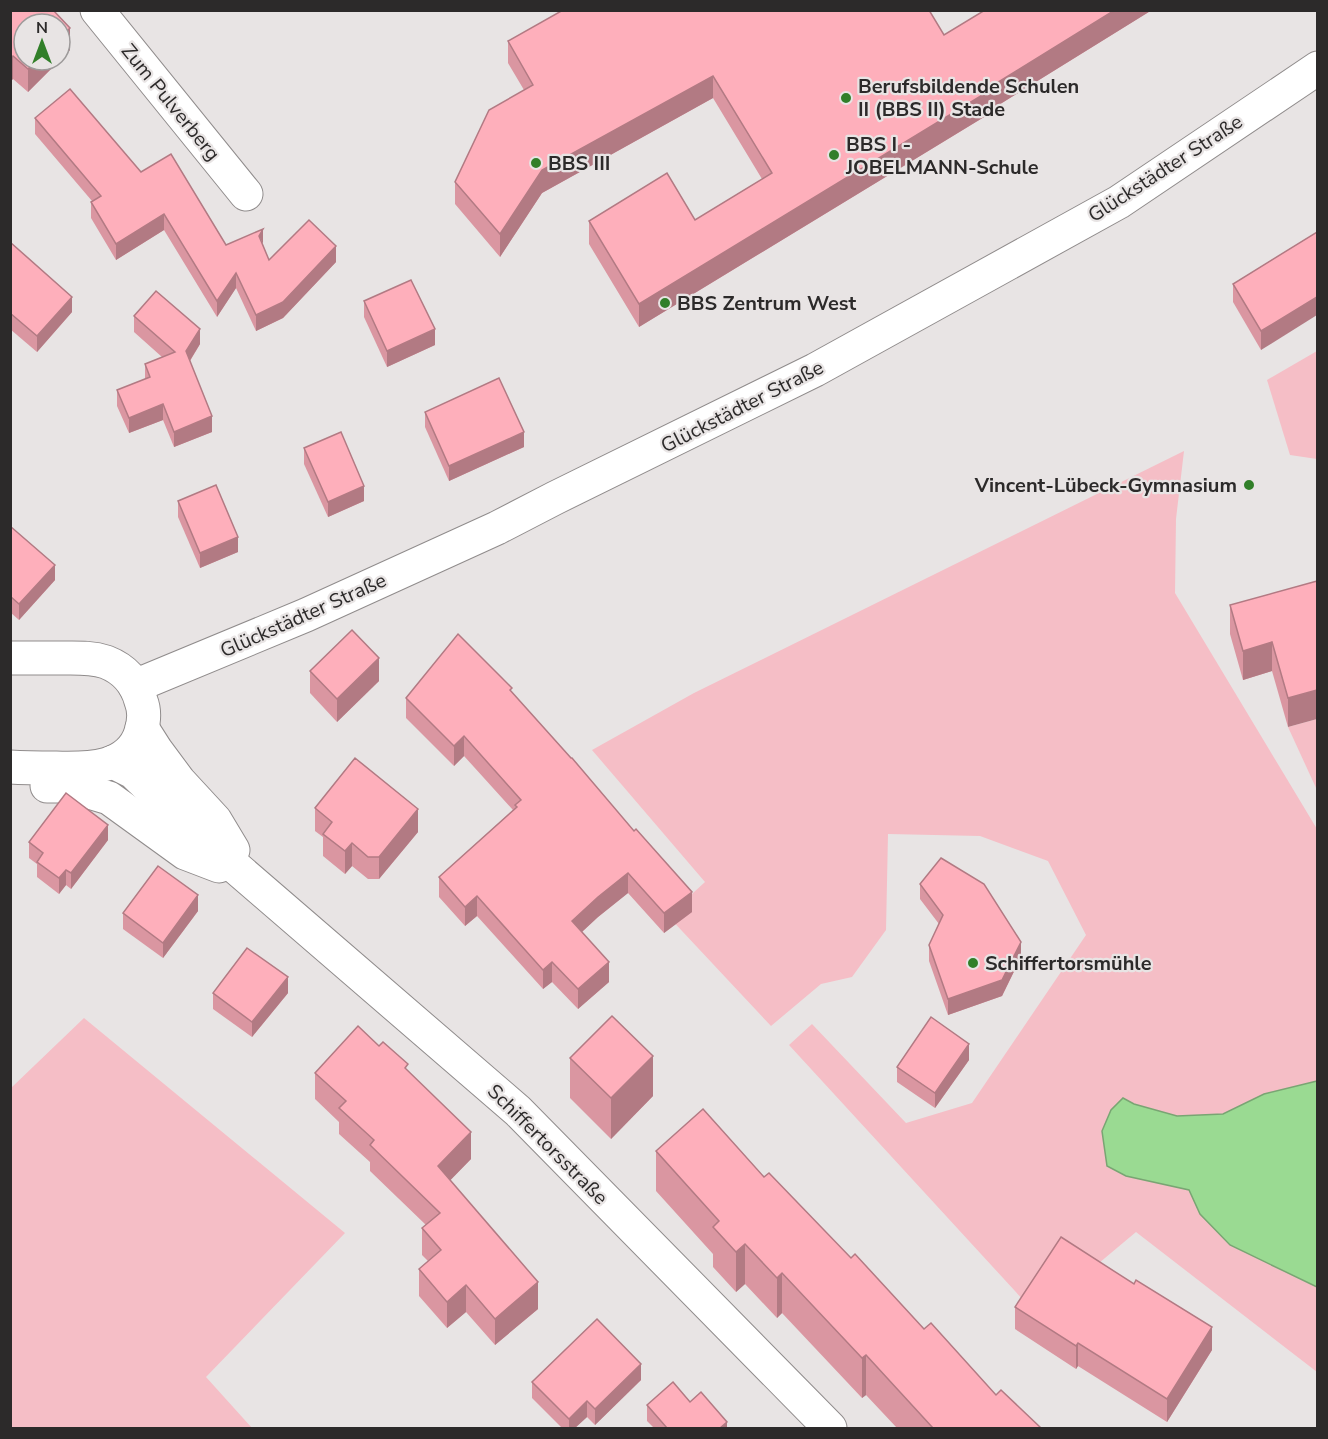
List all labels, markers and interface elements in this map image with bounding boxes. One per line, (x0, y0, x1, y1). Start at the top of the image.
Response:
north arrow (12, 12, 72, 72)
text: N (36, 17, 48, 39)
street label: Zum Pulverberg (115, 38, 226, 167)
place label: Berufsbildende Schulen II (BBS II) Stade (858, 73, 1079, 123)
marker: Berufsbildende Schulen II (BBS II) Stade (839, 91, 853, 105)
street label: Glückstädter Straße (1083, 108, 1248, 229)
place label: BBS I - JOBELMANN-Schule (845, 131, 1039, 181)
marker: BBS I - JOBELMANN-Schule (827, 148, 841, 162)
place label: BBS III (548, 150, 610, 177)
marker: BBS III (529, 156, 543, 170)
place label: BBS Zentrum West (677, 290, 856, 317)
marker: BBS Zentrum West (658, 296, 672, 310)
street label: Glückstädter Straße (656, 354, 828, 459)
place label: Vincent-Lübeck-Gymnasium (974, 472, 1237, 499)
marker: Vincent-Lübeck-Gymnasium (1242, 478, 1256, 492)
street label: Glückstädter Straße (216, 567, 391, 664)
place label: Schiffertorsmühle (985, 950, 1152, 977)
marker: Schiffertorsmühle (966, 956, 980, 970)
street label: Schiffertorsstraße (481, 1078, 614, 1211)

